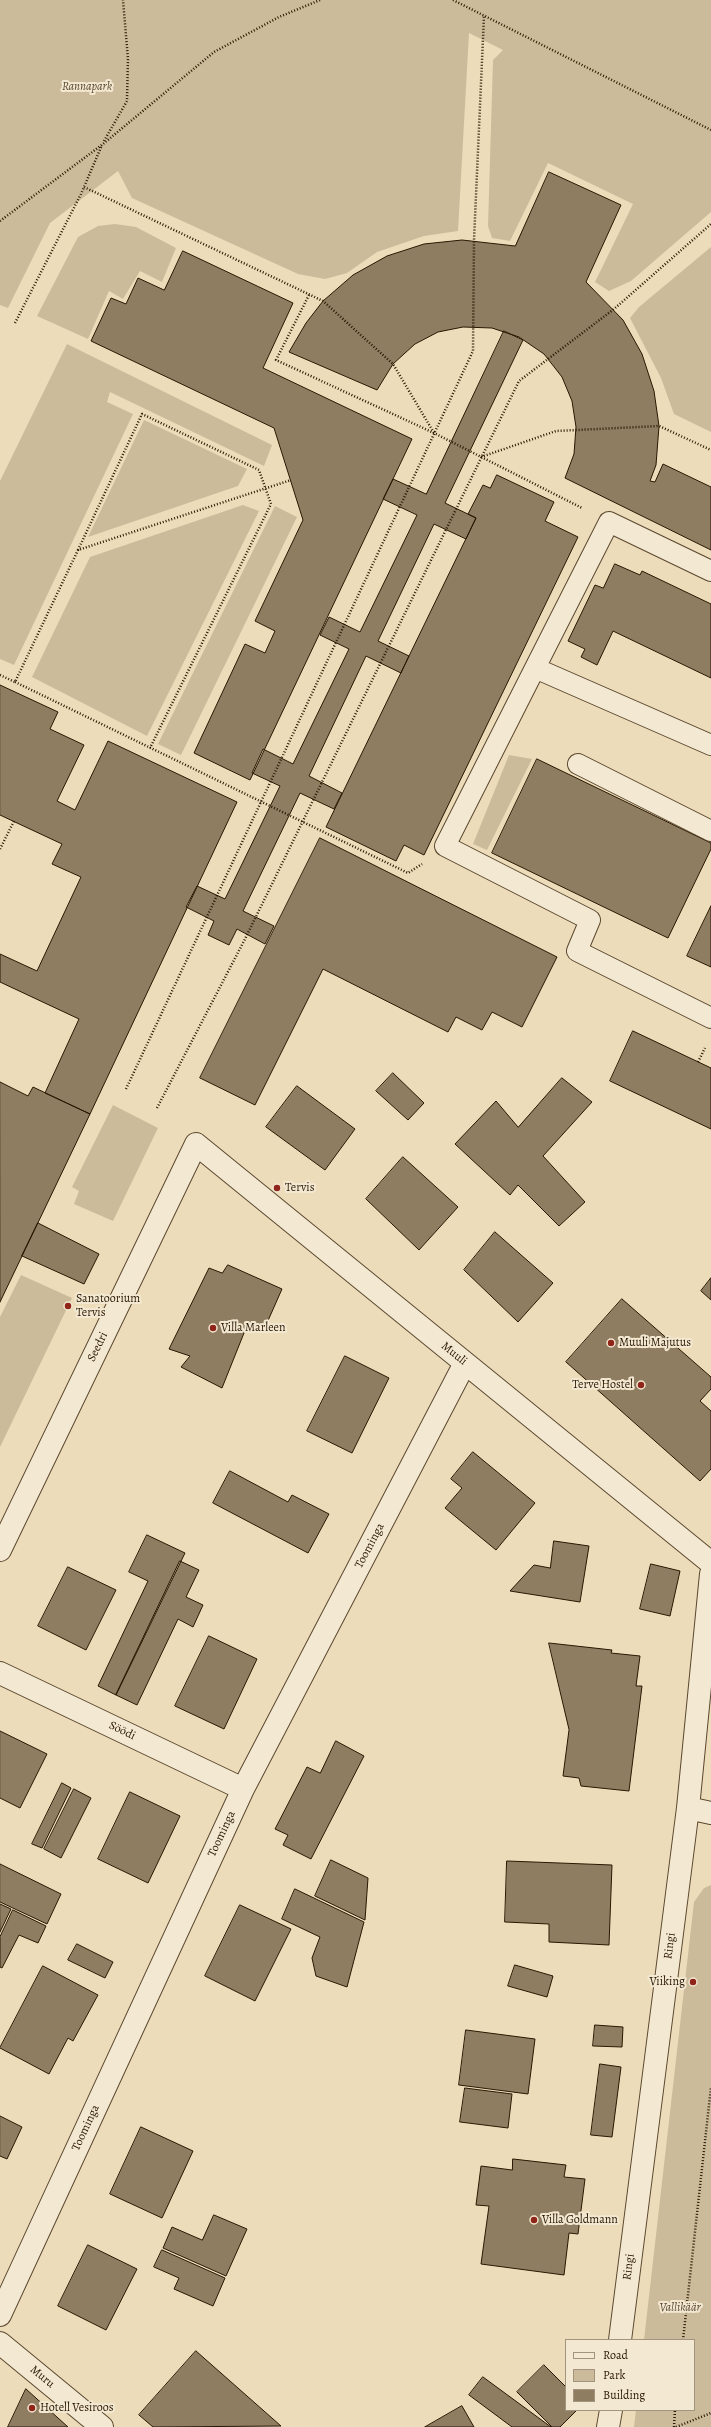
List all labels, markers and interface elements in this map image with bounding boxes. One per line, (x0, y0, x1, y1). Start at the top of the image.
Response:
park label: Rannapark (62, 80, 112, 94)
place label: Tervis (285, 1181, 315, 1195)
marker: Tervis (272, 1183, 282, 1193)
place label: Sanatoorium Tervis (76, 1292, 140, 1320)
marker: Sanatoorium Tervis (63, 1301, 73, 1311)
place label: Villa Marleen (221, 1321, 286, 1335)
marker: Villa Marleen (208, 1323, 218, 1333)
street label: Seedri (85, 1330, 111, 1364)
place label: Muuli Majutus (619, 1336, 691, 1350)
marker: Muuli Majutus (606, 1338, 616, 1348)
street label: Muuli (438, 1339, 470, 1369)
place label: Terve Hostel (572, 1378, 633, 1392)
marker: Terve Hostel (636, 1380, 646, 1390)
street label: Toominga (352, 1521, 388, 1571)
street label: Söödi (106, 1718, 138, 1744)
street label: Toominga (205, 1809, 239, 1859)
street label: Ringi (661, 1932, 679, 1960)
place label: Viiking (649, 1975, 685, 1989)
marker: Viiking (688, 1977, 698, 1987)
street label: Toominga (69, 2103, 103, 2153)
place label: Villa Goldmann (542, 2213, 618, 2227)
marker: Villa Goldmann (529, 2215, 539, 2225)
street label: Ringi (620, 2253, 638, 2281)
park label: Vallikäär (659, 2301, 701, 2315)
legend (565, 2339, 695, 2411)
text: Road (603, 2347, 628, 2363)
street label: Muru (27, 2363, 57, 2391)
text: Park (603, 2367, 626, 2383)
text: Building (603, 2387, 645, 2403)
place label: Hotell Vesiroos (40, 2401, 114, 2415)
marker: Hotell Vesiroos (27, 2403, 37, 2413)

